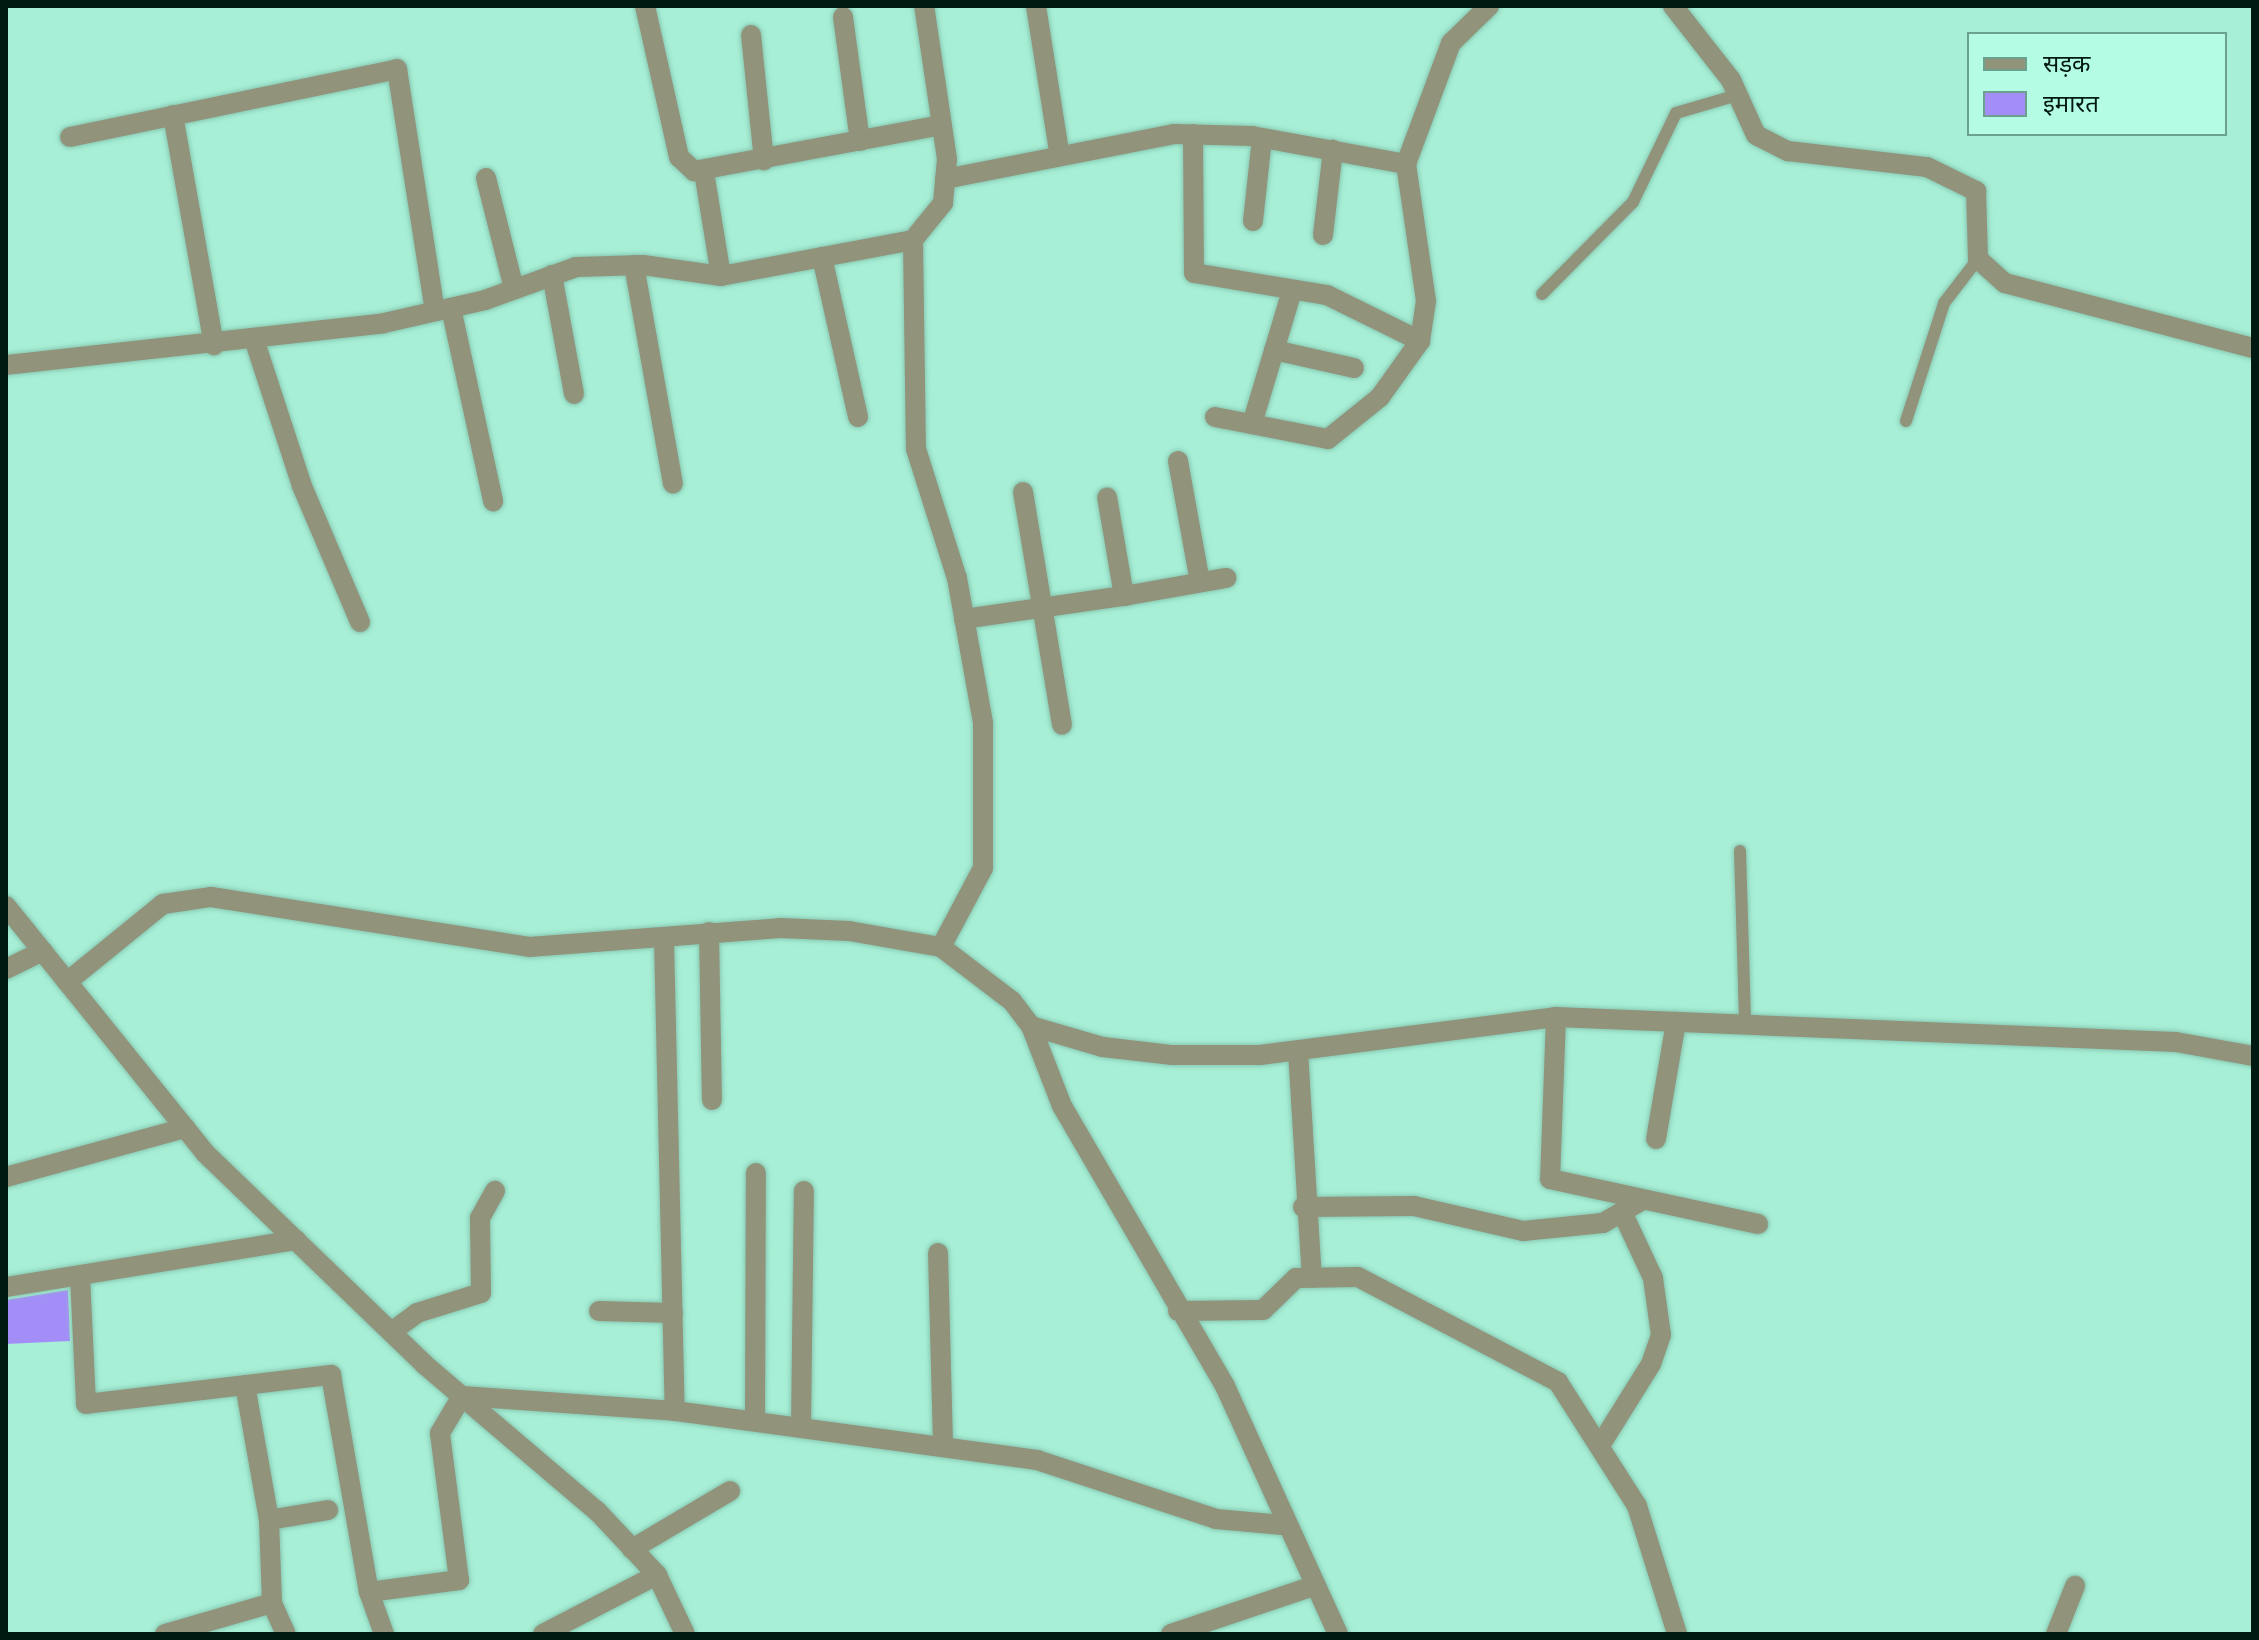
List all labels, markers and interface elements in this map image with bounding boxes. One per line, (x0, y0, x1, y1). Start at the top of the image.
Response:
legend (1967, 32, 2227, 136)
text: सड़क (2043, 46, 2091, 79)
text: इमारत (2043, 86, 2099, 119)

